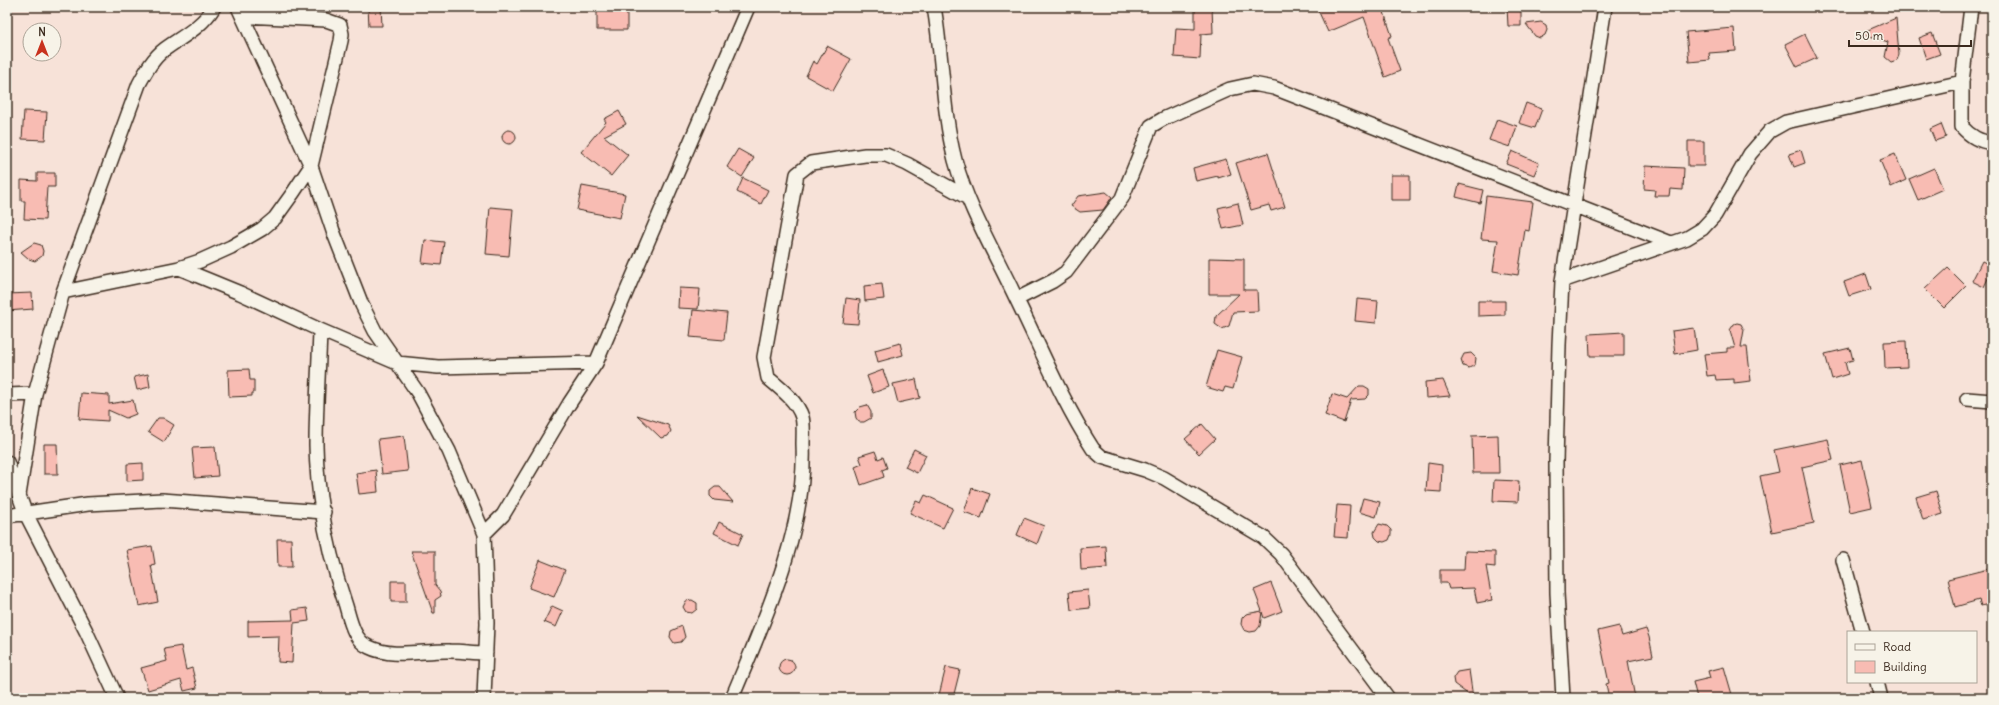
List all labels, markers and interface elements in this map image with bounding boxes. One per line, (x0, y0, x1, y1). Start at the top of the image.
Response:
north arrow (22, 22, 62, 62)
scale bar (1849, 22, 1971, 48)
text: N (38, 25, 46, 39)
text: 50 m (1855, 28, 1884, 43)
legend (1847, 631, 1977, 683)
text: Road (1883, 639, 1911, 654)
text: Building (1883, 659, 1927, 674)

